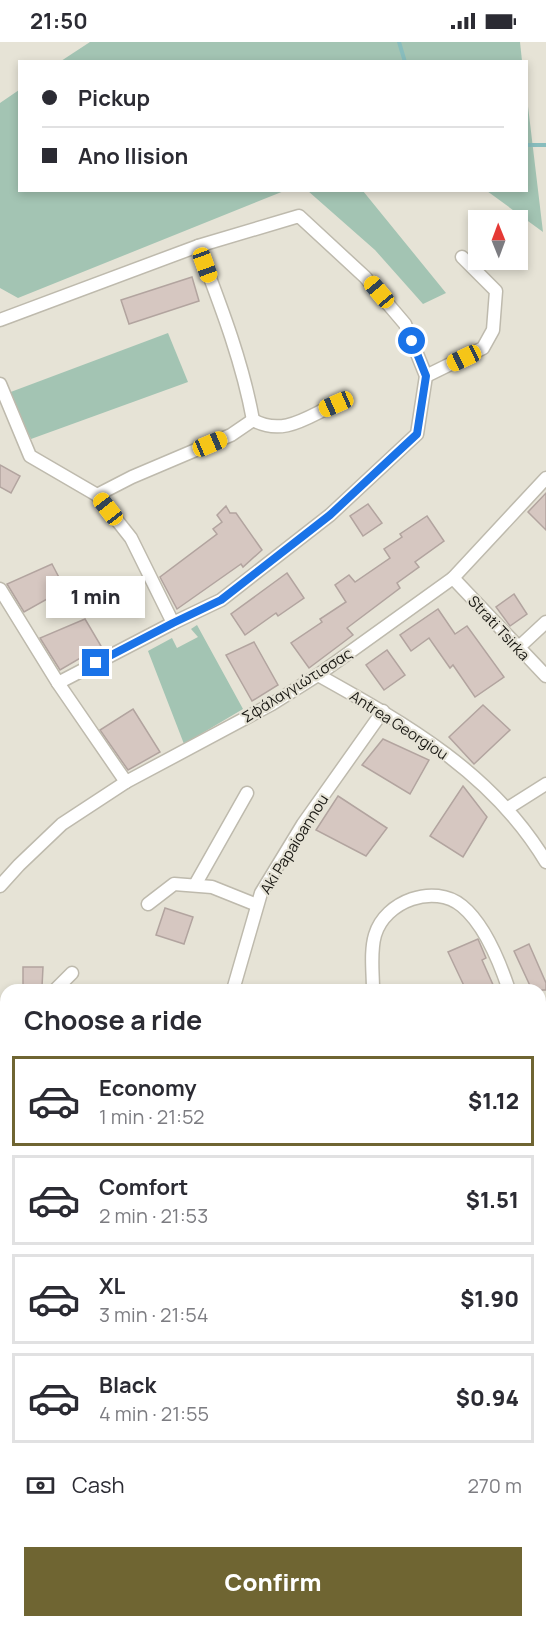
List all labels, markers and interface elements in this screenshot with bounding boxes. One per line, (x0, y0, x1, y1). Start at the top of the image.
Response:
text: 21:50 (30, 6, 88, 36)
text: Pickup (78, 83, 150, 113)
text: Ano Ilision (78, 141, 188, 171)
north arrow (468, 210, 528, 270)
map controls (468, 210, 528, 270)
car (190, 245, 220, 285)
car (361, 272, 397, 312)
route start (398, 327, 425, 354)
car (444, 342, 484, 374)
car (316, 388, 356, 420)
car (190, 429, 230, 459)
car (90, 489, 126, 529)
callout: 1 min (46, 576, 146, 618)
text: 1 min (70, 583, 121, 610)
street label: Strati Tsirka (463, 591, 535, 665)
street label: Σφάλαγγιώτισσας (238, 643, 356, 727)
route end (82, 649, 109, 676)
street label: Antrea Georgiou (346, 685, 452, 765)
street label: Aki Papaioannou (255, 790, 333, 898)
text: Choose a ride (24, 1001, 202, 1038)
text: Economy (99, 1073, 197, 1103)
icon: car (27, 1074, 81, 1128)
text: $1.12 (468, 1086, 519, 1116)
text: 1 min · 21:52 (99, 1103, 204, 1130)
text: Comfort (99, 1172, 188, 1202)
icon: car (27, 1173, 81, 1227)
text: $1.51 (466, 1185, 519, 1215)
text: 2 min · 21:53 (99, 1202, 208, 1229)
text: XL (99, 1271, 125, 1301)
icon: car (27, 1272, 81, 1326)
text: $1.90 (460, 1284, 519, 1314)
text: 3 min · 21:54 (99, 1301, 209, 1328)
text: Black (99, 1370, 156, 1400)
icon: car (27, 1371, 81, 1425)
text: $0.94 (456, 1383, 519, 1413)
text: 4 min · 21:55 (99, 1400, 209, 1427)
icon: cash (24, 1469, 57, 1502)
text: Cash (72, 1470, 125, 1500)
text: 270 m (467, 1472, 522, 1499)
button: Confirm (24, 1547, 522, 1616)

